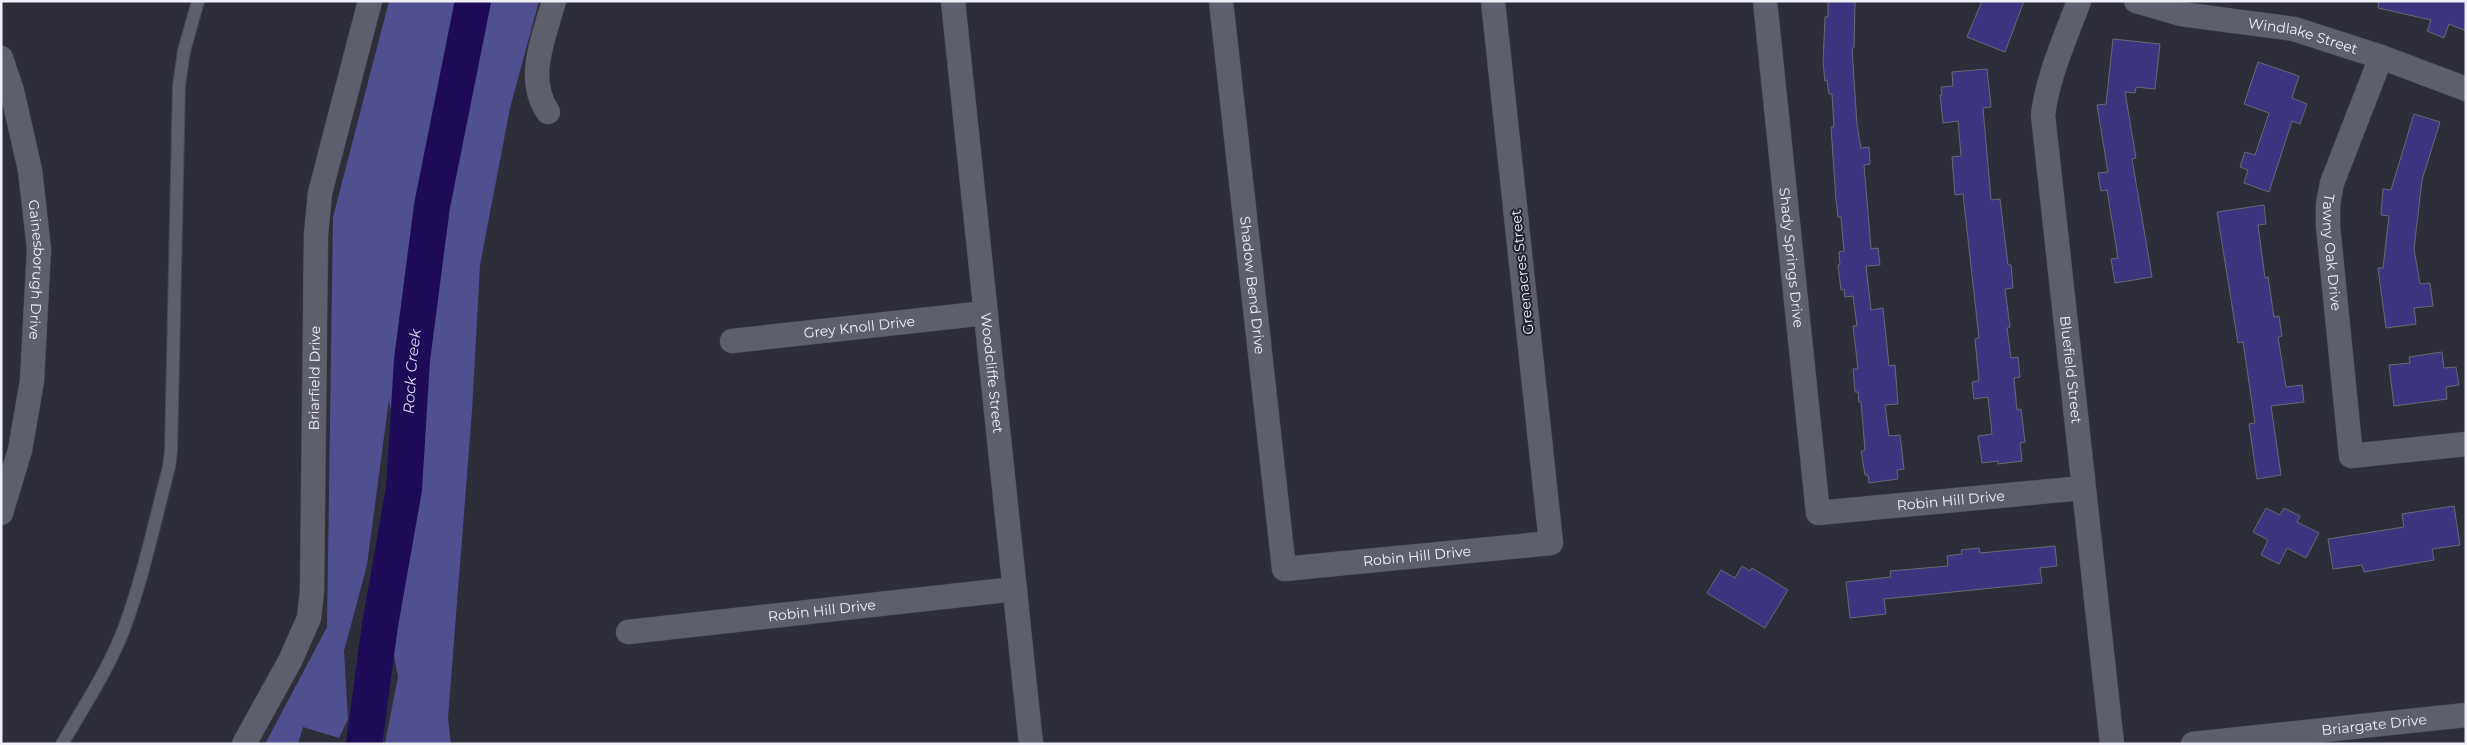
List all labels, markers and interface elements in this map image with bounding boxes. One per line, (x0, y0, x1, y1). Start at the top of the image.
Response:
street label: Windlake Street (2247, 14, 2360, 58)
street label: Shady Springs Drive (1775, 187, 1808, 329)
street label: Tawny Oak Drive (2319, 192, 2345, 312)
street label: Gainesborugh Drive (24, 199, 48, 340)
street label: Greenacres Street (1506, 208, 1538, 335)
street label: Shadow Bend Drive (1236, 215, 1269, 355)
street label: Grey Knoll Drive (803, 312, 916, 342)
street label: Woodcliffe Street (977, 312, 1007, 434)
street label: Bluefield Street (2056, 315, 2086, 425)
street label: Briarfield Drive (305, 326, 324, 431)
water label: Rock Creek (399, 327, 425, 414)
street label: Robin Hill Drive (1896, 486, 2006, 515)
street label: Robin Hill Drive (1362, 542, 1472, 570)
street label: Robin Hill Drive (767, 596, 877, 625)
street label: Briargate Drive (2320, 710, 2427, 739)

